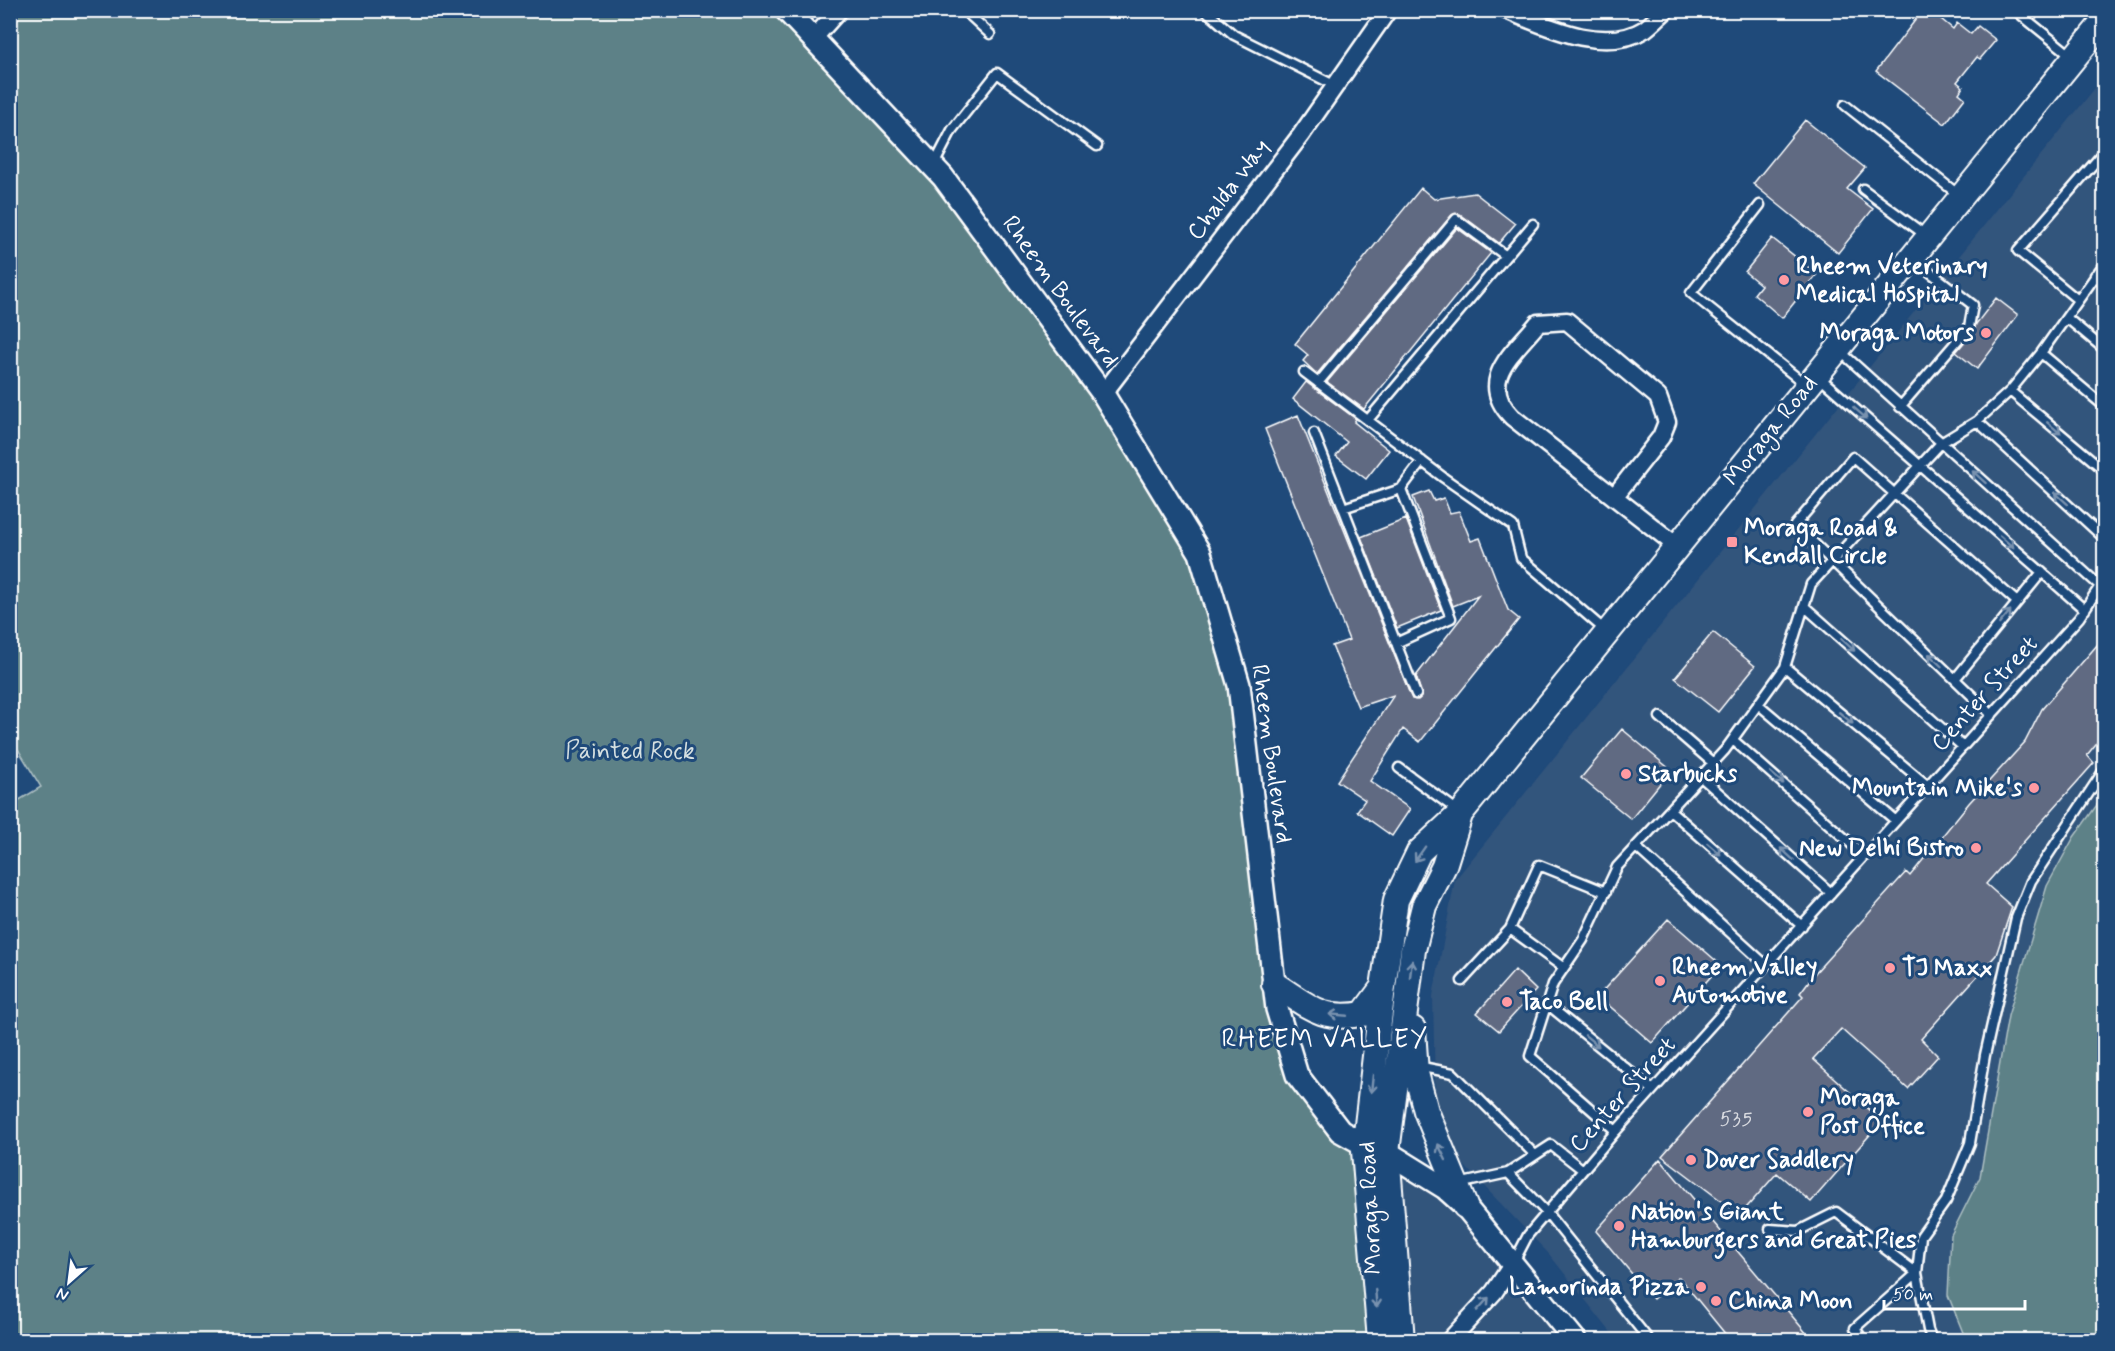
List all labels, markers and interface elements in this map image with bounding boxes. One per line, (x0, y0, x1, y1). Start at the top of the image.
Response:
street label: Chalda Way (1181, 133, 1277, 247)
street label: Rheem Boulevard (994, 210, 1126, 374)
place label: Rheem Veterinary Medical Hospital (1796, 251, 1988, 310)
marker: Rheem Veterinary Medical Hospital (1777, 273, 1791, 287)
place label: Moraga Motors (1820, 318, 1974, 352)
marker: Moraga Motors (1979, 326, 1993, 340)
street label: Moraga Road (1717, 369, 1827, 494)
one-way arrow (1853, 406, 1868, 420)
one-way arrow (2046, 421, 2061, 435)
one-way arrow (1971, 470, 1986, 484)
one-way arrow (2054, 491, 2069, 505)
place label: Moraga Road & Kendall Circle (1744, 513, 1898, 572)
marker: Moraga Road & Kendall Circle (1725, 535, 1739, 549)
one-way arrow (1999, 535, 2014, 549)
one-way arrow (1998, 610, 2011, 626)
street label: Center Street (1925, 630, 2045, 758)
one-way arrow (1840, 638, 1855, 652)
one-way arrow (1927, 652, 1942, 667)
street label: Rheem Boulevard (1243, 662, 1299, 846)
one-way arrow (1838, 711, 1854, 724)
park label: Painted Rock (565, 736, 695, 767)
place label: Starbucks (1638, 759, 1737, 790)
marker: Starbucks (1619, 767, 1633, 781)
one-way arrow (1769, 771, 1784, 785)
place label: Mountain Mike's (1852, 773, 2022, 804)
marker: Mountain Mike's (2027, 781, 2041, 795)
place label: New Delhi Bistro (1799, 833, 1964, 864)
marker: New Delhi Bistro (1969, 841, 1983, 855)
one-way arrow (1706, 842, 1721, 856)
one-way arrow (1414, 846, 1426, 862)
one-way arrow (1780, 847, 1795, 861)
place label: Rheem Valley Automotive (1672, 952, 1817, 1011)
place label: TJ Maxx (1902, 953, 1992, 984)
one-way arrow (1405, 960, 1416, 980)
marker: TJ Maxx (1883, 961, 1897, 975)
marker: Rheem Valley Automotive (1653, 974, 1667, 988)
place label: Taco Bell (1519, 987, 1608, 1018)
marker: Taco Bell (1500, 995, 1514, 1009)
one-way arrow (1329, 1009, 1348, 1020)
district label: RHEEM VALLEY (1222, 1023, 1428, 1057)
street label: Center Street (1563, 1031, 1683, 1159)
one-way arrow (1584, 1034, 1600, 1047)
one-way arrow (1366, 1073, 1377, 1093)
place label: Moraga Post Office (1820, 1083, 1925, 1142)
house number: 535 (1719, 1105, 1753, 1133)
marker: Moraga Post Office (1801, 1105, 1815, 1119)
street label: Moraga Road (1352, 1140, 1392, 1276)
one-way arrow (1436, 1144, 1448, 1162)
place label: Dover Saddlery (1703, 1145, 1854, 1176)
marker: Dover Saddlery (1684, 1153, 1698, 1167)
place label: Nation's Giant Hamburgers and Great Pies (1631, 1197, 1917, 1259)
marker: Nation's Giant Hamburgers and Great Pies (1612, 1219, 1626, 1233)
north arrow (39, 1252, 99, 1312)
place label: Lamorinda Pizza (1509, 1272, 1690, 1303)
scale bar (1884, 1273, 2025, 1311)
marker: Lamorinda Pizza (1694, 1280, 1708, 1294)
text: N (53, 1282, 72, 1306)
text: 50 m (1893, 1283, 1933, 1307)
place label: China Moon (1728, 1286, 1853, 1317)
one-way arrow (1371, 1288, 1382, 1308)
marker: China Moon (1709, 1294, 1723, 1308)
one-way arrow (1476, 1297, 1490, 1312)

